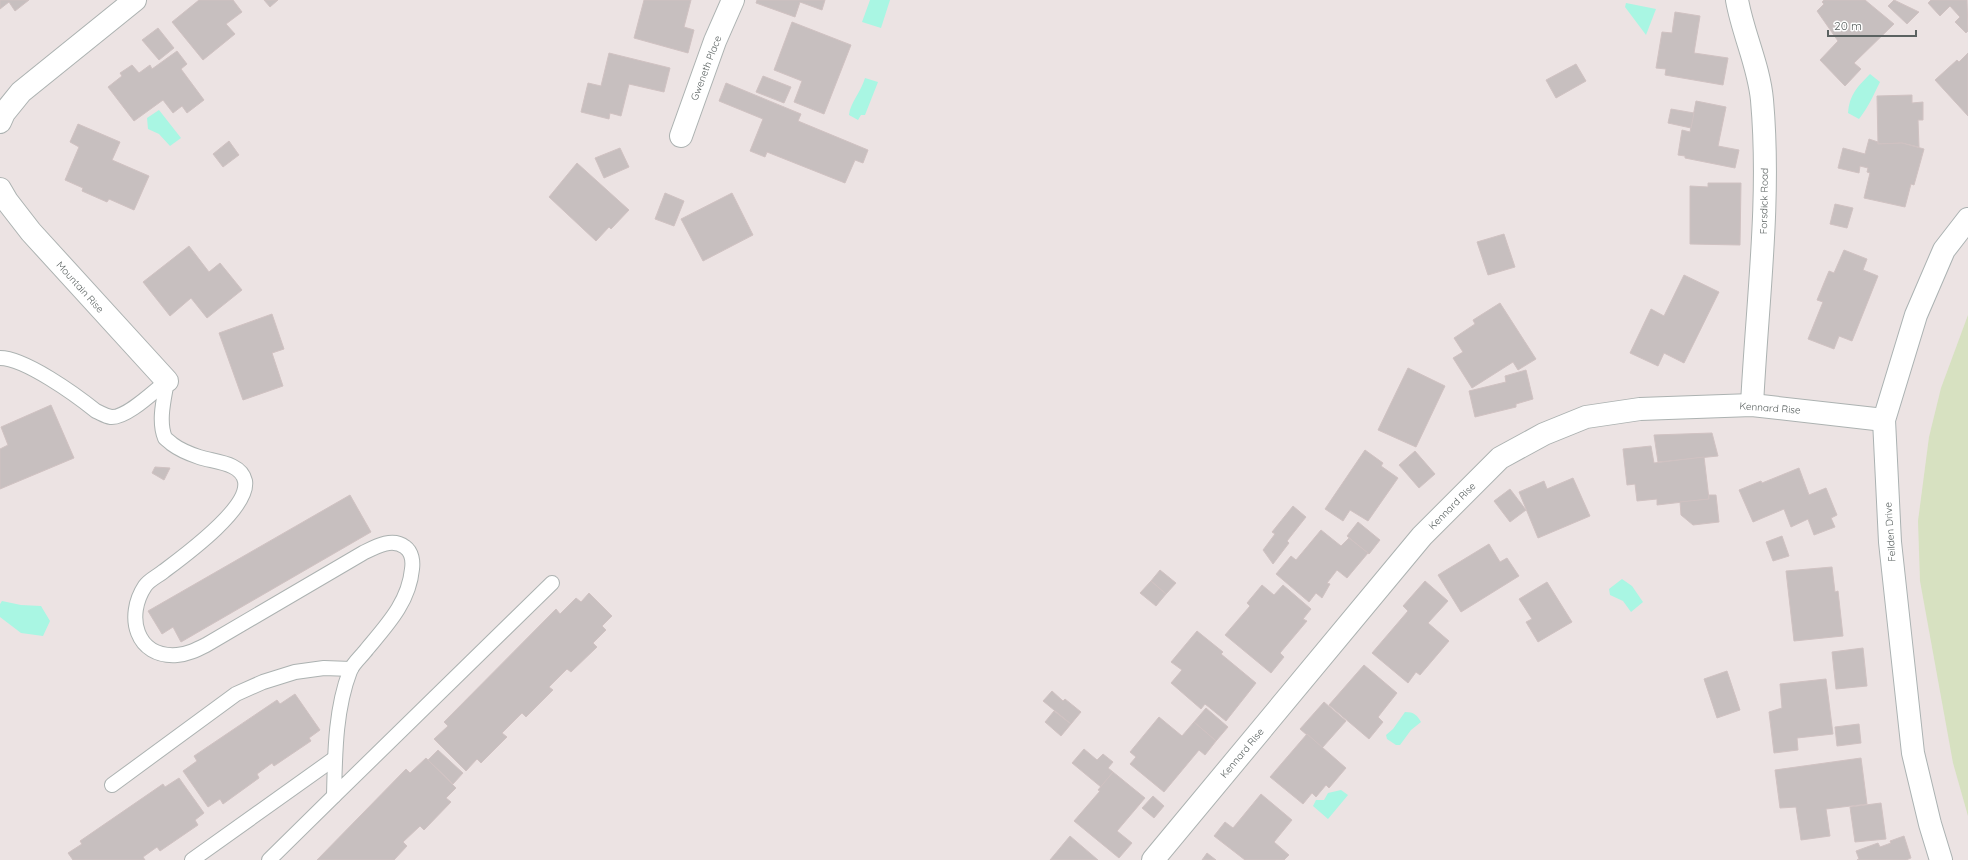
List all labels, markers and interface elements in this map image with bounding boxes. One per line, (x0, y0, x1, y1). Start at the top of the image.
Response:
scale bar (1828, 12, 1916, 38)
text: 20 m (1834, 18, 1862, 33)
street label: Gweneth Place (688, 33, 724, 102)
street label: Forsdick Road (1757, 168, 1771, 234)
street label: Mountain Rise (53, 258, 107, 316)
street label: Kennard Rise (1739, 399, 1801, 417)
street label: Kennard Rise (1426, 479, 1479, 532)
street label: Feilden Drive (1881, 501, 1899, 562)
street label: Kennard Rise (1217, 725, 1267, 781)

